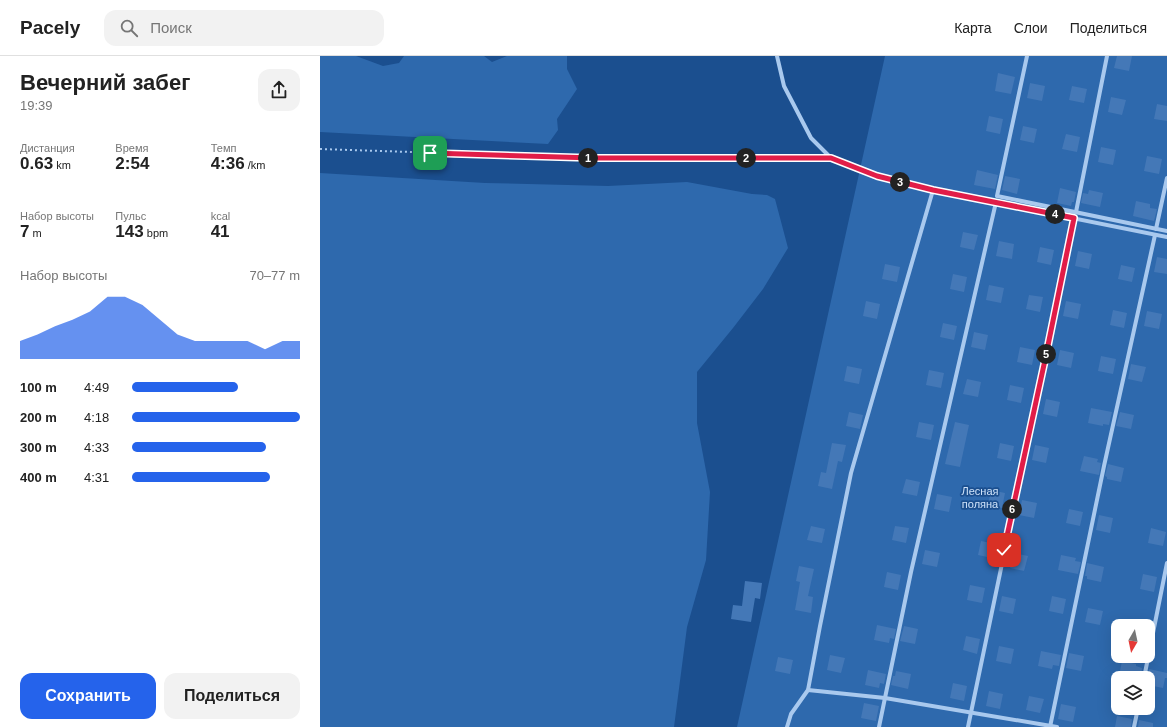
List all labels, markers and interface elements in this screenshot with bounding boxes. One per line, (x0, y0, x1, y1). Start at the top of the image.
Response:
search box (104, 10, 384, 46)
text: Pacely (20, 17, 80, 38)
icon: search (118, 17, 140, 39)
text: Поиск (150, 19, 192, 36)
text: Карта (954, 20, 992, 36)
text: Слои (1014, 20, 1048, 36)
text: Поделиться (1070, 20, 1147, 36)
button: share (258, 69, 300, 111)
text: Вечерний забег (20, 70, 190, 95)
text: 19:39 (20, 98, 53, 113)
pin (413, 136, 447, 170)
text: Дистанция (20, 142, 75, 154)
text: Время (115, 142, 148, 154)
text: Темп (211, 142, 236, 154)
icon: arrive (419, 142, 441, 164)
pin: 1 (578, 148, 598, 168)
pin: 2 (736, 148, 756, 168)
text: 1 (585, 152, 591, 164)
text: 2 (743, 152, 749, 164)
text: 0.63 (20, 154, 53, 173)
text: 2:54 (115, 154, 149, 173)
text: 4:36 (211, 154, 245, 173)
text: km (53, 159, 71, 171)
text: /km (245, 159, 265, 171)
pin: 3 (890, 172, 910, 192)
text: 3 (897, 176, 903, 188)
pin: 4 (1045, 204, 1065, 224)
text: 4 (1052, 208, 1058, 220)
text: Набор высоты (20, 210, 94, 222)
text: Пульс (115, 210, 146, 222)
text: kcal (211, 210, 230, 222)
text: 7 (20, 222, 29, 241)
text: 143 (115, 222, 144, 241)
text: 41 (211, 222, 230, 241)
text: m (29, 227, 42, 239)
text: bpm (144, 227, 168, 239)
text: Набор высоты (20, 268, 107, 283)
text: 70–77 m (249, 268, 300, 283)
pin: 5 (1036, 344, 1056, 364)
text: 5 (1043, 348, 1049, 360)
text: 100 m (20, 380, 57, 395)
text: 4:49 (84, 380, 109, 395)
text: 200 m (20, 410, 57, 425)
text: 4:18 (84, 410, 109, 425)
text: 300 m (20, 440, 57, 455)
text: 4:33 (84, 440, 109, 455)
text: 400 m (20, 470, 57, 485)
text: 4:31 (84, 470, 109, 485)
park label: Лесная поляна (962, 485, 999, 510)
pin: 6 (1002, 499, 1022, 519)
text: 6 (1009, 503, 1015, 515)
pin (987, 533, 1021, 567)
icon: check (993, 539, 1015, 561)
north arrow (1111, 619, 1155, 663)
map controls (1111, 619, 1155, 715)
button: layers (1111, 671, 1155, 715)
button: Сохранить (20, 673, 156, 719)
button: Поделиться (164, 673, 300, 719)

